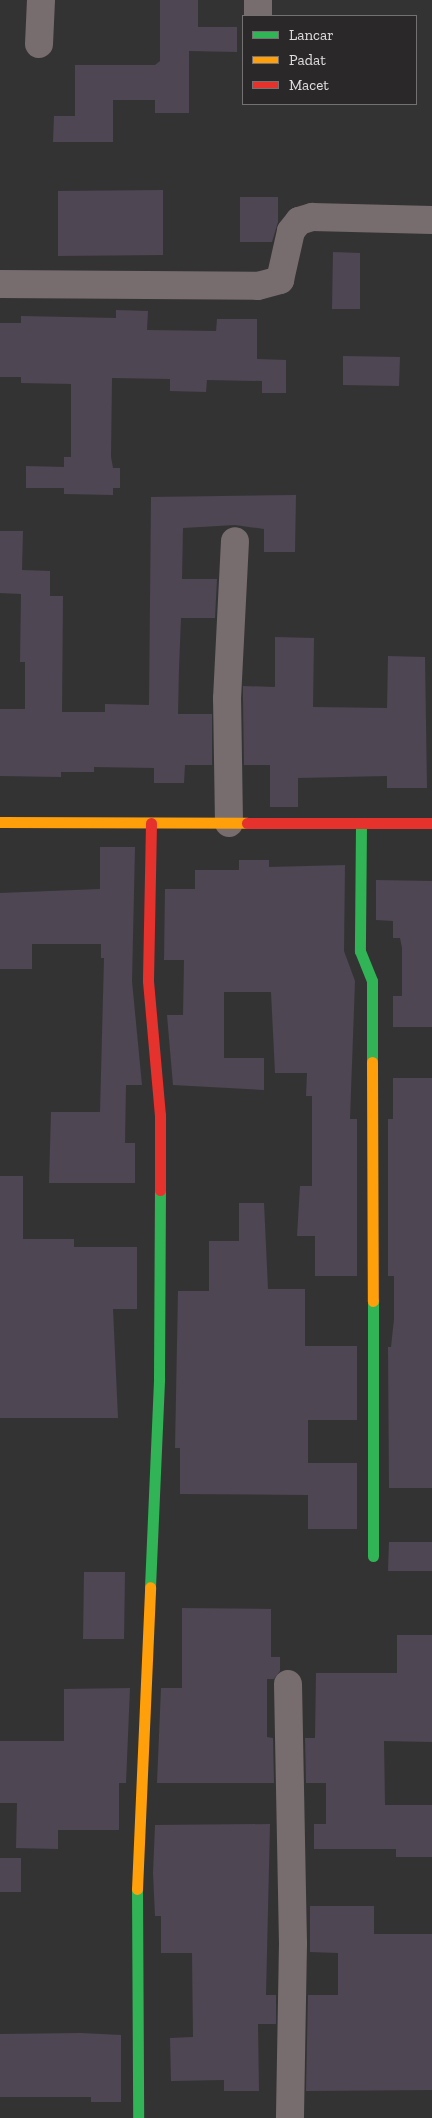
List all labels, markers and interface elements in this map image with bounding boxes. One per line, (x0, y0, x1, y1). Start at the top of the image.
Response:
legend (242, 15, 417, 105)
text: Lancar (289, 26, 334, 44)
text: Padat (289, 51, 326, 69)
text: Macet (289, 76, 329, 94)

